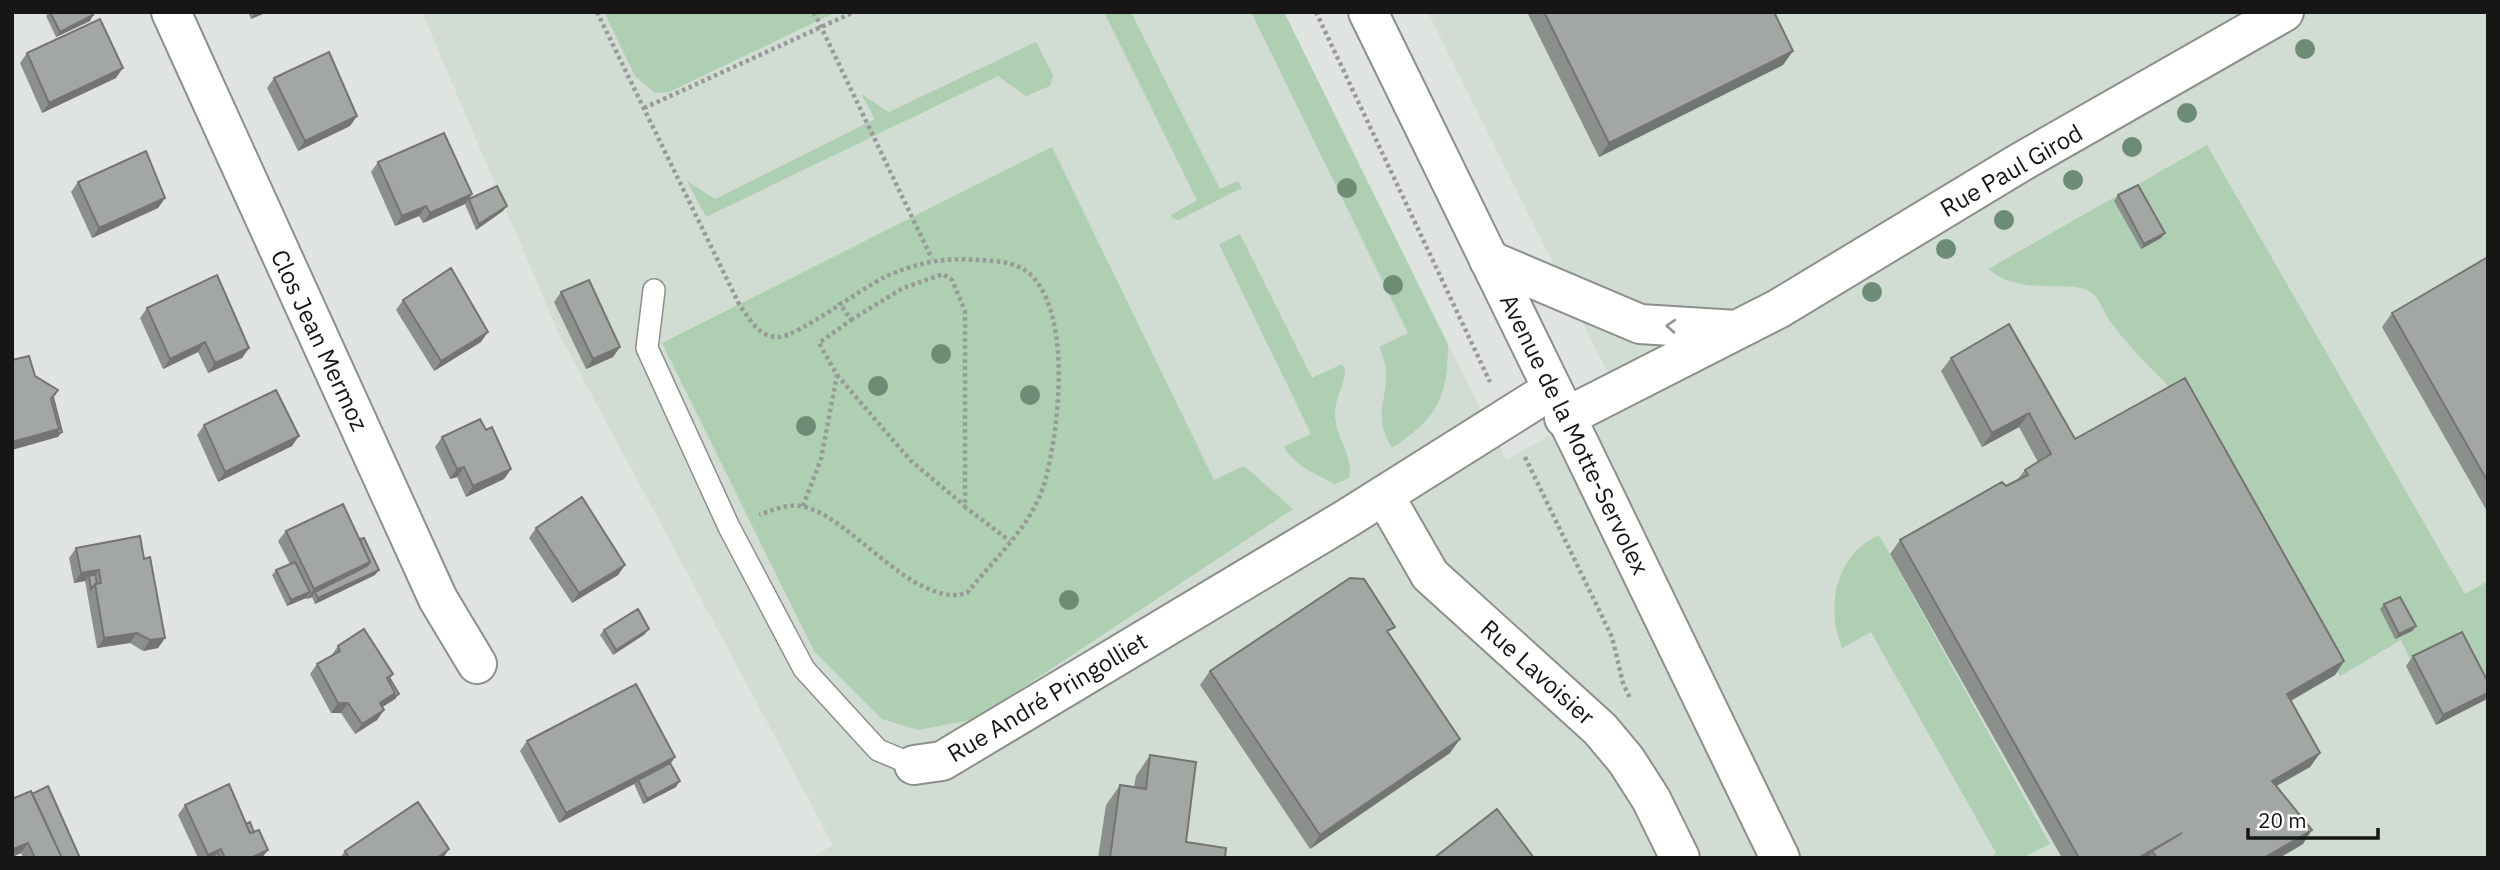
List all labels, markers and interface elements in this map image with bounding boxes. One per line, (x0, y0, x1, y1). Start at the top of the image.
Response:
street label: Rue Paul Girod (1934, 116, 2088, 224)
street label: Clos Jean Mermoz (264, 244, 376, 436)
street label: Avenue de la Motte-Servolex (1493, 288, 1657, 580)
one-way arrow (1665, 319, 1676, 334)
street label: Rue Lavoisier (1474, 612, 1602, 732)
street label: Rue André Pringolliet (941, 625, 1153, 769)
scale bar (2248, 796, 2378, 840)
text: 20 m (2258, 806, 2307, 834)

